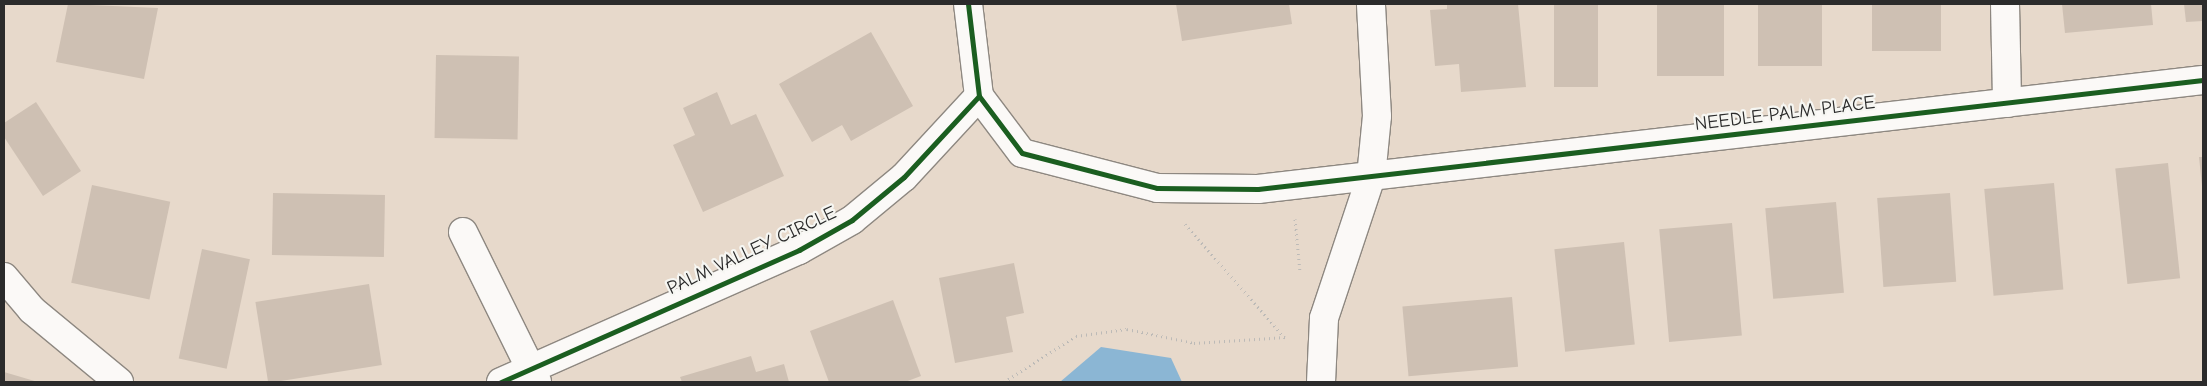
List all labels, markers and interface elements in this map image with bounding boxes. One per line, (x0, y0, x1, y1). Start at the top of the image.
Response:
street label: NEEDLE PALM PLACE (1693, 92, 1877, 136)
street label: PALM VALLEY CIRCLE (664, 202, 840, 300)

